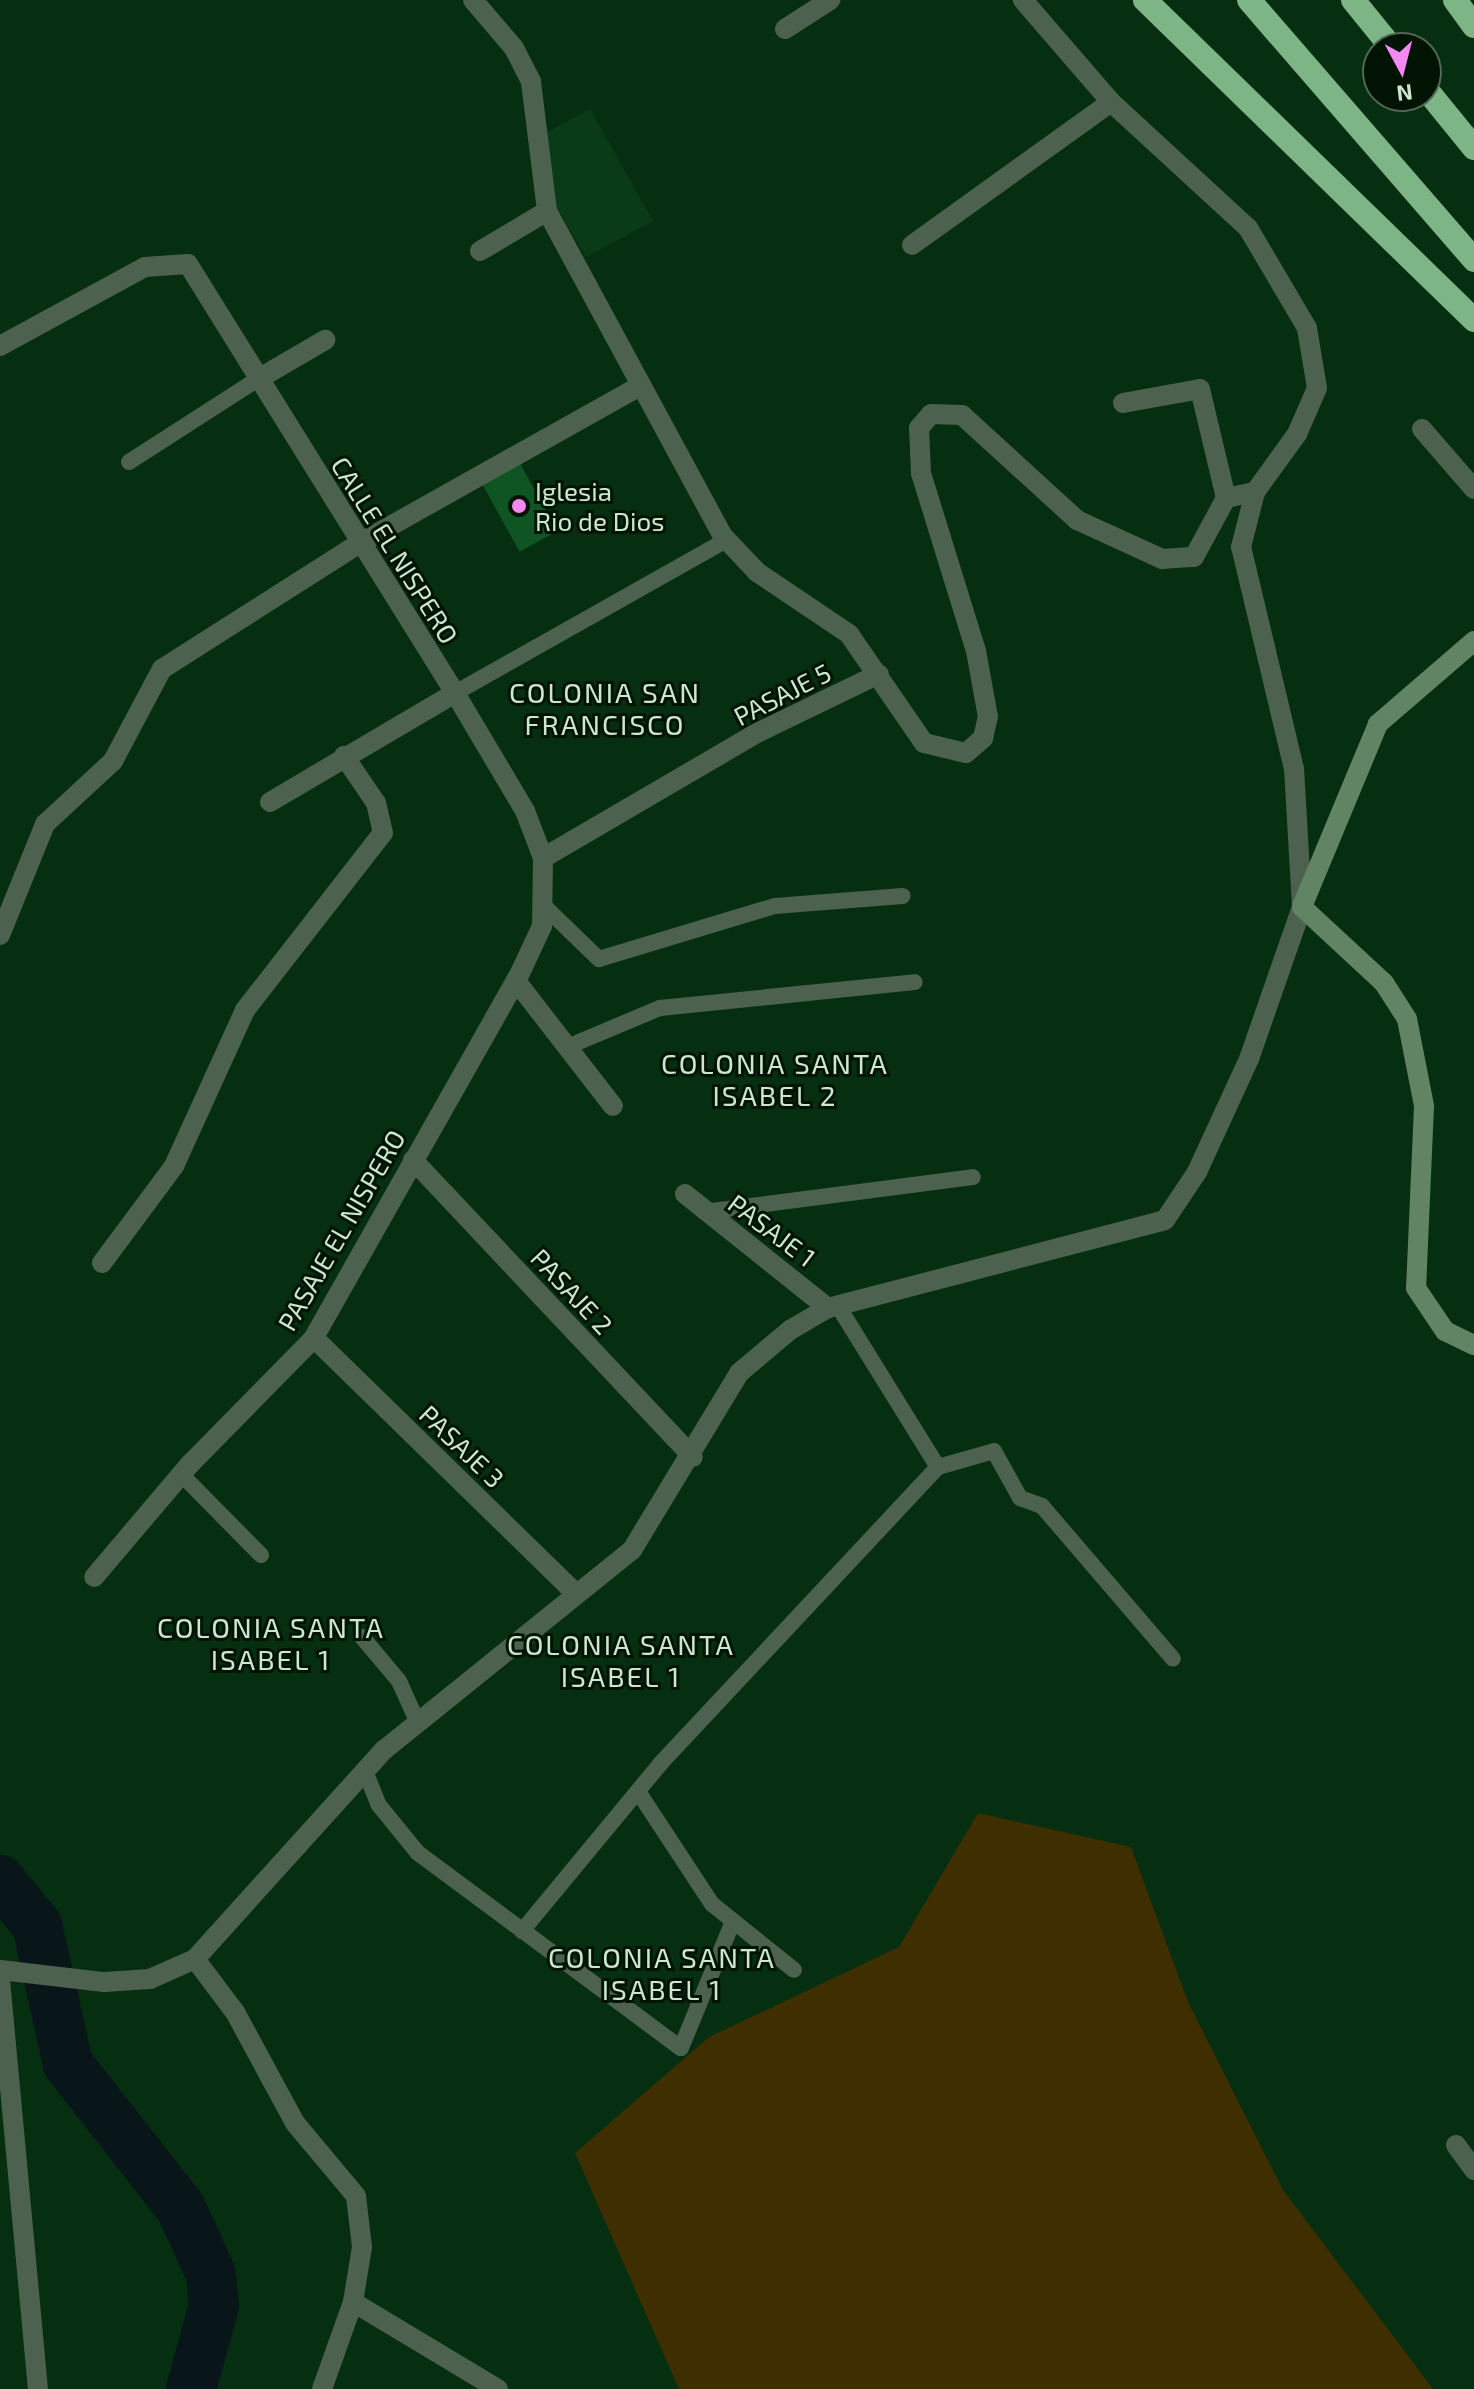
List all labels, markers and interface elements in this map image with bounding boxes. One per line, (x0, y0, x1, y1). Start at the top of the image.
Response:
north arrow (1362, 32, 1442, 112)
text: N (1395, 80, 1414, 108)
street label: CALLE EL NISPERO (325, 451, 465, 649)
place label: Iglesia Rio de Dios (535, 475, 664, 536)
marker: Iglesia Rio de Dios (510, 497, 528, 515)
street label: PASAJE 5 (728, 656, 836, 732)
district label: COLONIA SAN FRANCISCO (509, 675, 701, 741)
district label: COLONIA SANTA ISABEL 2 (661, 1046, 889, 1112)
street label: PASAJE EL NISPERO (271, 1124, 411, 1336)
street label: PASAJE 1 (722, 1187, 822, 1273)
street label: PASAJE 2 (525, 1242, 619, 1340)
street label: PASAJE 3 (413, 1398, 511, 1494)
district label: COLONIA SANTA ISABEL 1 (157, 1610, 385, 1676)
district label: COLONIA SANTA ISABEL 1 (507, 1627, 735, 1693)
district label: COLONIA SANTA ISABEL 1 (548, 1940, 776, 2006)

